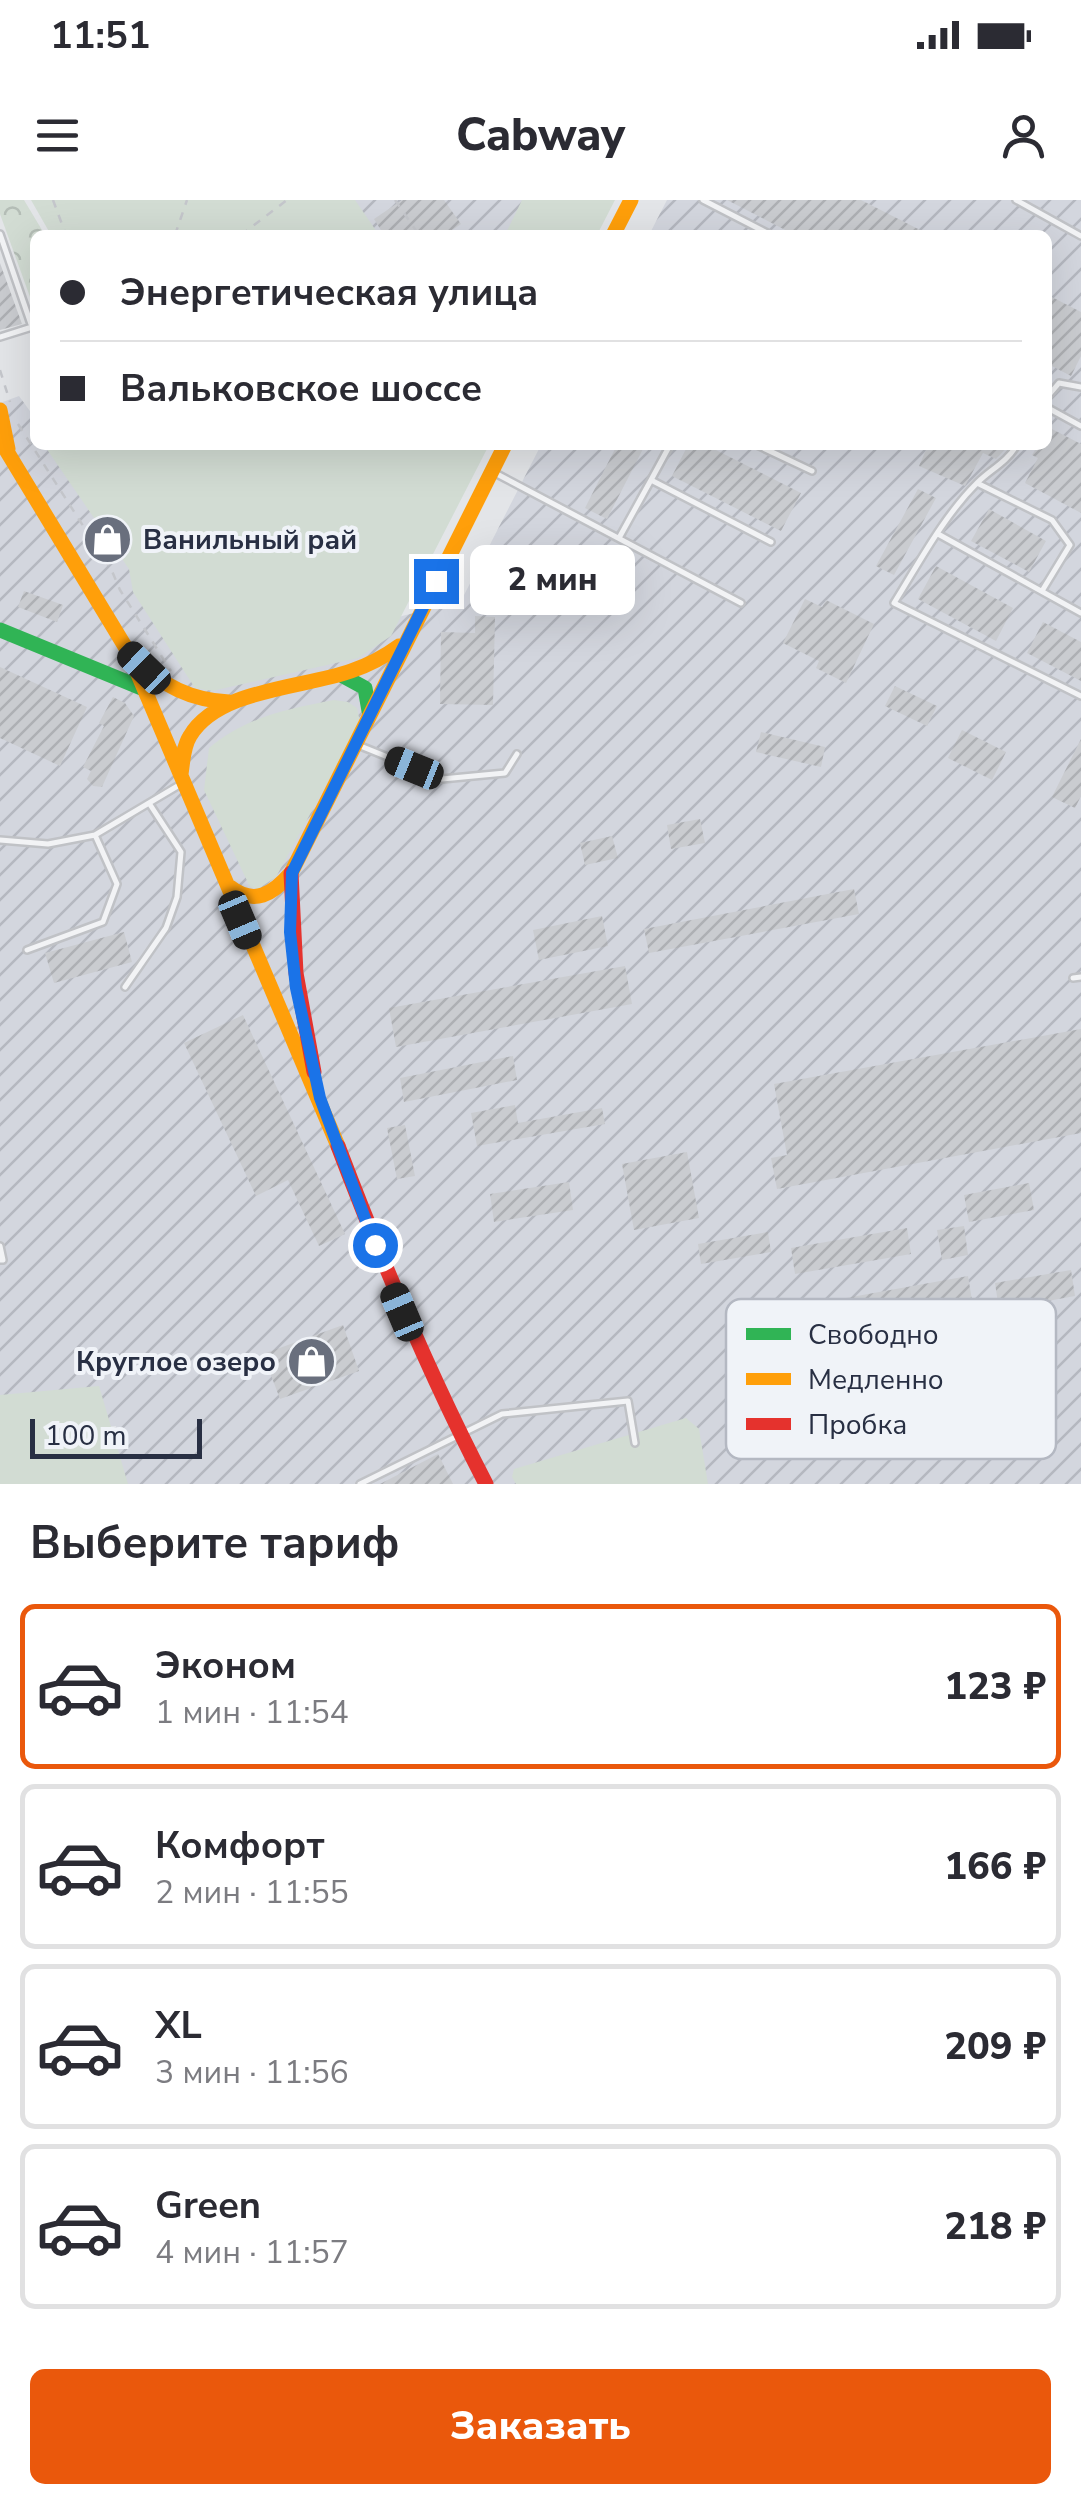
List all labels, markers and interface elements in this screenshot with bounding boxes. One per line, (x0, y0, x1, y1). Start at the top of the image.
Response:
text: 11:51 (50, 10, 151, 61)
text: Cabway (456, 105, 625, 166)
icon: menu (30, 108, 85, 163)
icon: person (996, 108, 1051, 163)
text: Энергетическая улица (120, 267, 538, 318)
text: Вальковское шоссе (120, 363, 482, 414)
shop icon: Ванильный рай (82, 514, 134, 566)
place label: Ванильный рай (143, 521, 357, 559)
callout: 2 мин (471, 546, 636, 616)
text: 2 мин (507, 558, 598, 601)
route end (414, 559, 459, 604)
car (112, 636, 176, 700)
car (381, 743, 447, 793)
car (214, 887, 266, 953)
route start (353, 1223, 398, 1268)
car (376, 1279, 428, 1345)
legend (726, 1299, 1056, 1459)
text: Свободно (808, 1316, 939, 1354)
shop icon: Круглое озеро (285, 1336, 337, 1388)
place label: Круглое озеро (76, 1343, 276, 1381)
text: Медленно (808, 1361, 944, 1399)
text: Пробка (808, 1406, 907, 1444)
scale bar (30, 1414, 202, 1458)
text: 100 m (45, 1417, 127, 1455)
text: Выберите тариф (30, 1513, 400, 1574)
text: Эконом (155, 1640, 296, 1691)
icon: car (35, 1642, 125, 1732)
text: 123 ₽ (944, 1661, 1046, 1712)
text: 1 мин · 11:54 (155, 1691, 349, 1734)
text: Комфорт (155, 1820, 324, 1871)
icon: car (35, 1822, 125, 1912)
text: 166 ₽ (944, 1841, 1046, 1892)
text: 2 мин · 11:55 (155, 1871, 349, 1914)
text: XL (155, 2000, 202, 2051)
icon: car (35, 2002, 125, 2092)
text: 209 ₽ (944, 2021, 1046, 2072)
text: 3 мин · 11:56 (155, 2051, 349, 2094)
text: Green (155, 2180, 261, 2231)
icon: car (35, 2182, 125, 2272)
text: 218 ₽ (944, 2201, 1046, 2252)
text: 4 мин · 11:57 (155, 2231, 349, 2274)
button: Заказать (30, 2369, 1051, 2484)

